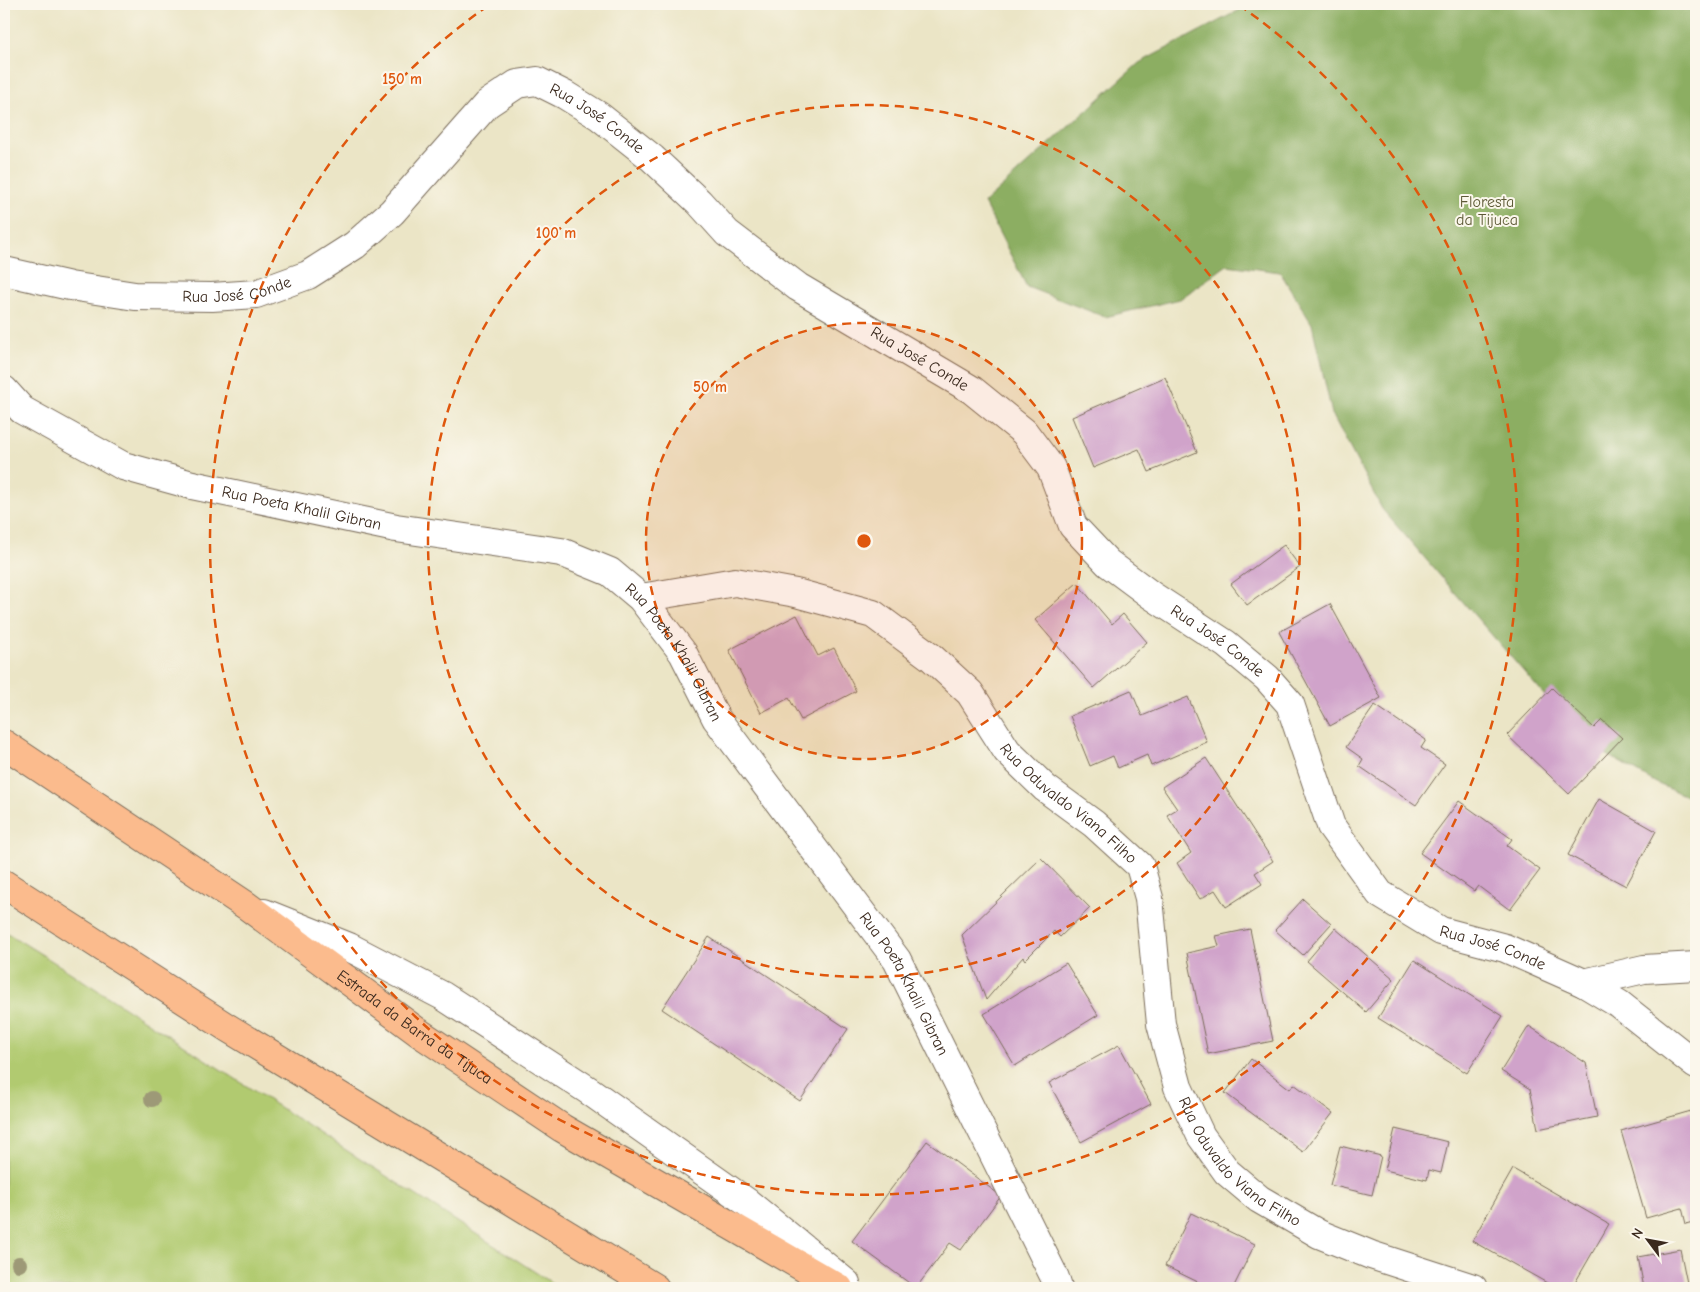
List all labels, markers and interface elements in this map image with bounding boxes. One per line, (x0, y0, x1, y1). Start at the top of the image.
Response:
text: 150 m (382, 70, 422, 88)
street label: Rua José Conde (547, 80, 647, 157)
park label: Floresta da Tijuca (1456, 193, 1518, 229)
text: 100 m (536, 224, 576, 242)
street label: Rua José Conde (182, 273, 294, 306)
street label: Rua José Conde (867, 323, 972, 395)
text: 50 m (693, 378, 727, 396)
street label: Rua Poeta Khalil Gibran (220, 483, 383, 534)
centre of rings (855, 532, 873, 550)
street label: Rua Poeta Khalil Gibran (622, 580, 725, 724)
street label: Rua José Conde (1167, 601, 1268, 681)
street label: Rua Oduvaldo Viana Filho (996, 740, 1140, 867)
street label: Rua Poeta Khalil Gibran (856, 909, 952, 1058)
street label: Rua José Conde (1438, 922, 1548, 974)
street label: Estrada da Barra da Tijuca (334, 966, 496, 1088)
street label: Rua Oduvaldo Viana Filho (1175, 1094, 1304, 1230)
north arrow (1622, 1214, 1672, 1264)
text: N (1628, 1225, 1647, 1242)

